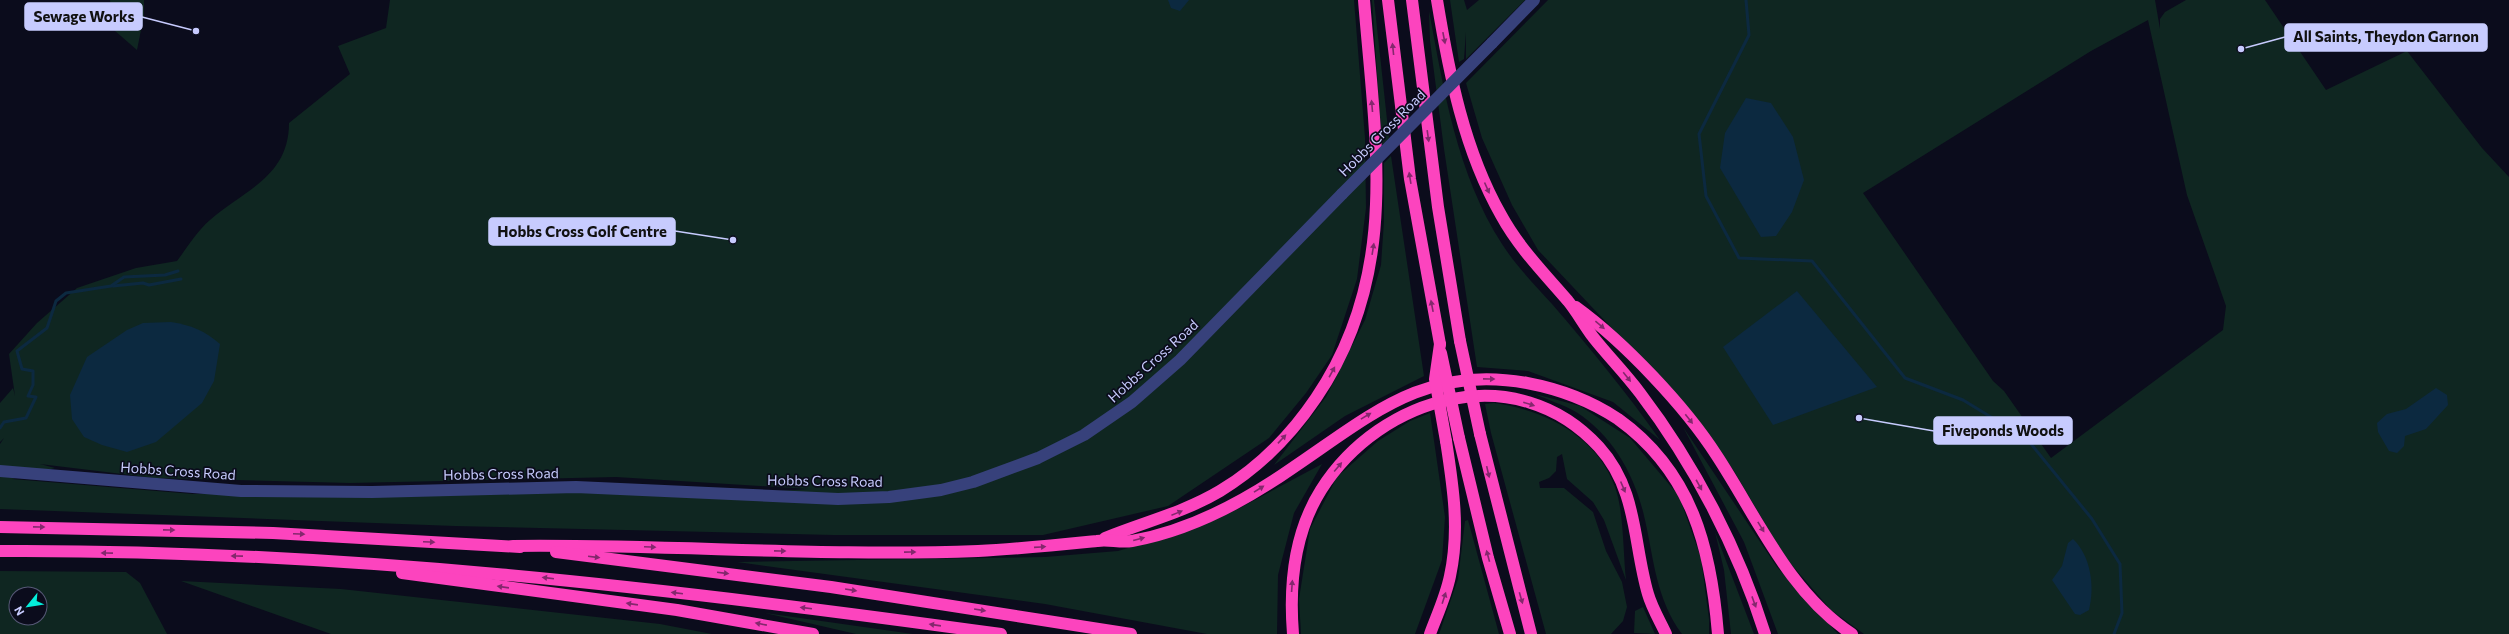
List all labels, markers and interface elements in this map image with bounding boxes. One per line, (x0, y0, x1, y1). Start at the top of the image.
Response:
callout: Sewage Works (25, 3, 142, 30)
text: Sewage Works (33, 7, 135, 25)
callout: All Saints, Theydon Garnon (2285, 24, 2487, 51)
text: All Saints, Theydon Garnon (2293, 27, 2479, 45)
one-way arrow (1441, 32, 1447, 45)
one-way arrow (1390, 43, 1397, 55)
street label: Hobbs Cross Road (1335, 86, 1429, 180)
one-way arrow (1369, 100, 1376, 112)
one-way arrow (1425, 130, 1431, 142)
one-way arrow (1407, 172, 1413, 184)
one-way arrow (1484, 182, 1490, 194)
callout: Hobbs Cross Golf Centre (489, 218, 675, 245)
text: Hobbs Cross Golf Centre (497, 222, 667, 240)
one-way arrow (1370, 243, 1376, 256)
one-way arrow (1429, 300, 1435, 312)
street label: Hobbs Cross Road (1104, 316, 1201, 406)
one-way arrow (1594, 321, 1605, 330)
one-way arrow (1328, 366, 1335, 378)
one-way arrow (1622, 371, 1631, 382)
one-way arrow (1483, 376, 1496, 382)
one-way arrow (1524, 401, 1536, 407)
one-way arrow (1360, 413, 1372, 420)
one-way arrow (1685, 414, 1693, 425)
callout: Fiveponds Woods (1934, 417, 2072, 444)
text: Fiveponds Woods (1942, 421, 2064, 439)
one-way arrow (1278, 434, 1287, 445)
street label: Hobbs Cross Road (120, 458, 236, 483)
one-way arrow (1333, 461, 1342, 472)
street label: Hobbs Cross Road (443, 464, 559, 483)
one-way arrow (1486, 466, 1492, 479)
street label: Hobbs Cross Road (767, 471, 883, 490)
one-way arrow (1696, 479, 1702, 490)
one-way arrow (1620, 481, 1626, 492)
one-way arrow (1253, 486, 1265, 493)
one-way arrow (1171, 510, 1182, 516)
one-way arrow (1758, 521, 1765, 533)
one-way arrow (33, 524, 46, 530)
one-way arrow (163, 527, 176, 533)
one-way arrow (293, 531, 306, 537)
one-way arrow (1133, 535, 1145, 541)
one-way arrow (423, 538, 435, 545)
one-way arrow (644, 543, 656, 550)
one-way arrow (1034, 544, 1046, 550)
one-way arrow (774, 548, 787, 554)
one-way arrow (904, 549, 917, 555)
one-way arrow (100, 550, 113, 556)
one-way arrow (1484, 550, 1490, 562)
one-way arrow (231, 552, 243, 559)
one-way arrow (588, 554, 600, 560)
one-way arrow (716, 570, 729, 576)
one-way arrow (542, 575, 554, 581)
one-way arrow (1289, 580, 1296, 592)
one-way arrow (497, 584, 510, 590)
north arrow (8, 586, 48, 626)
one-way arrow (845, 587, 858, 593)
one-way arrow (671, 590, 683, 596)
one-way arrow (1441, 591, 1447, 603)
one-way arrow (1518, 593, 1524, 605)
one-way arrow (1751, 597, 1757, 609)
one-way arrow (626, 601, 638, 607)
text: N (11, 604, 27, 618)
one-way arrow (800, 604, 812, 611)
one-way arrow (974, 607, 986, 613)
one-way arrow (755, 621, 767, 627)
one-way arrow (929, 622, 941, 628)

